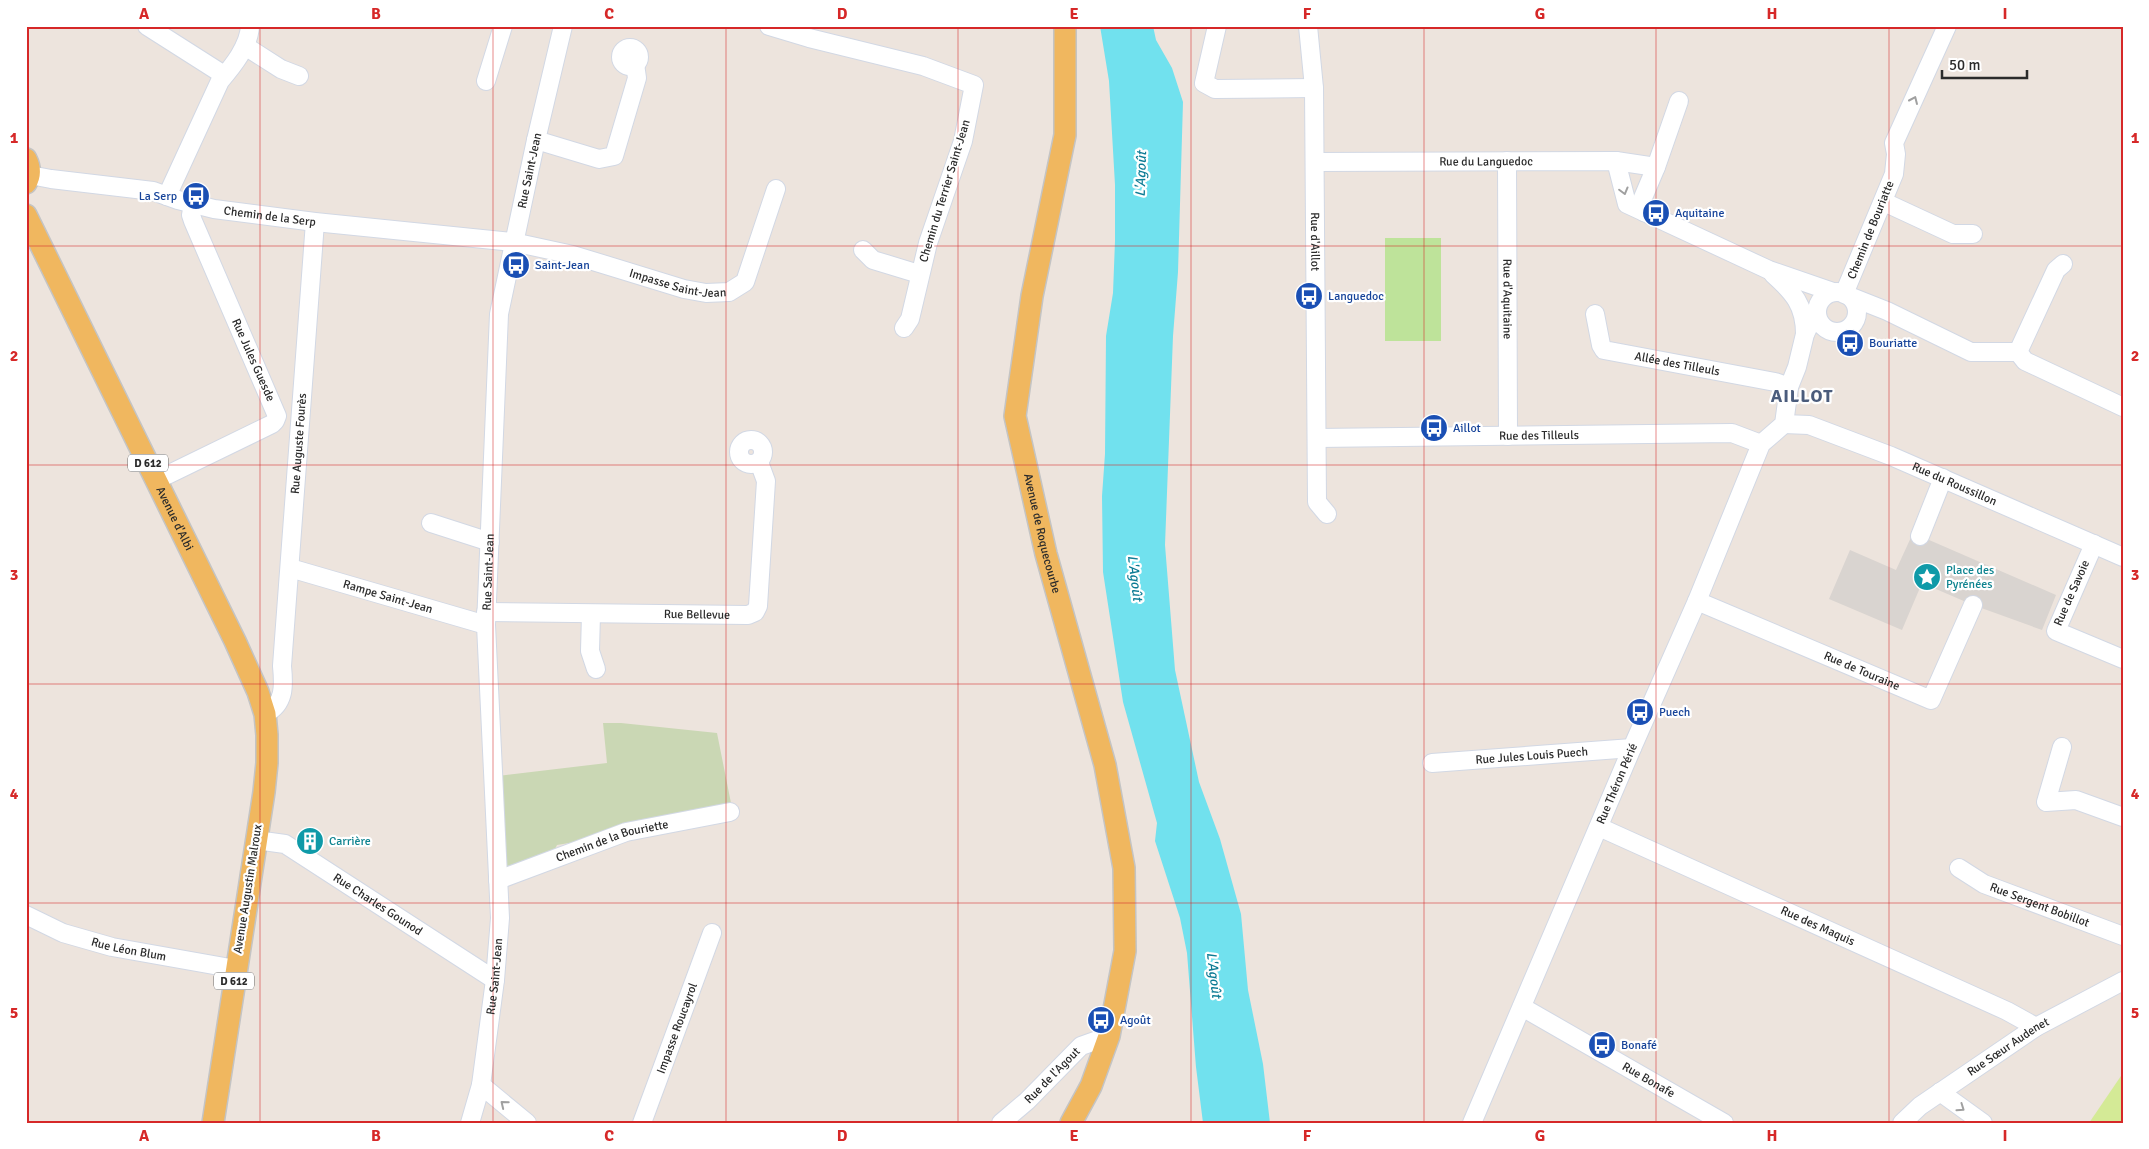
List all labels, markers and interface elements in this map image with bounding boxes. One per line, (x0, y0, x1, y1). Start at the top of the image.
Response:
text: A (139, 4, 150, 24)
text: B (371, 4, 381, 24)
text: C (604, 4, 614, 24)
text: D (837, 4, 848, 24)
text: E (1069, 4, 1079, 24)
text: F (1303, 4, 1312, 24)
text: G (1535, 4, 1545, 24)
text: H (1767, 4, 1777, 24)
text: I (2002, 4, 2008, 24)
scale bar (1942, 48, 2026, 80)
text: 50 m (1949, 56, 1980, 74)
one-way arrow (1907, 96, 1918, 105)
street label: Chemin du Terrier Saint-Jean (916, 118, 974, 264)
text: 1 (10, 128, 19, 148)
text: 1 (2131, 128, 2140, 148)
street label: Rue Saint-Jean (514, 131, 545, 210)
water label: L'Agoût (1132, 149, 1150, 197)
street label: Rue du Languedoc (1439, 154, 1533, 169)
street label: Chemin de Bouriatte (1844, 179, 1898, 281)
bus stop icon: La Serp (181, 181, 211, 211)
one-way arrow (1618, 186, 1629, 195)
place label: La Serp (139, 189, 177, 204)
bus stop icon: Aquitaine (1641, 198, 1671, 228)
street label: Chemin de la Serp (223, 203, 317, 230)
place label: Aquitaine (1675, 206, 1724, 221)
street label: Rue d'Aillot (1307, 212, 1323, 271)
bus stop icon: Saint-Jean (501, 250, 531, 280)
place label: Saint-Jean (535, 258, 590, 273)
street label: Rue d'Aquitaine (1500, 259, 1515, 339)
street label: Impasse Saint-Jean (627, 265, 727, 301)
bus stop icon: Languedoc (1294, 281, 1324, 311)
place label: Languedoc (1328, 289, 1384, 304)
street label: Rue Jules Guesde (228, 316, 278, 404)
bus stop icon: Bouriatte (1835, 328, 1865, 358)
place label: Bouriatte (1869, 336, 1917, 351)
text: 2 (10, 346, 18, 366)
text: 2 (2131, 346, 2139, 366)
street label: Allée des Tilleuls (1633, 348, 1721, 379)
district label: AILLOT (1771, 385, 1833, 407)
street label: Rue Auguste Fourès (287, 393, 310, 495)
bus stop icon: Aillot (1419, 413, 1449, 443)
place label: Aillot (1453, 421, 1481, 436)
street label: Rue des Tilleuls (1499, 427, 1579, 443)
road number: D 612 (128, 454, 168, 472)
street label: Rue du Roussillon (1910, 459, 1999, 509)
street label: Avenue de Roquecourbe (1021, 472, 1064, 595)
street label: Avenue d'Albi (153, 484, 197, 553)
street label: Rue Saint-Jean (479, 533, 497, 611)
water label: L'Agoût (1124, 554, 1146, 604)
street label: Rue de Savoie (2051, 558, 2093, 628)
place icon: Place des Pyrénées (1912, 562, 1942, 592)
place label: Place des Pyrénées (1946, 563, 1994, 592)
text: 3 (10, 565, 18, 585)
text: 3 (2131, 565, 2139, 585)
street label: Rampe Saint-Jean (341, 576, 435, 617)
street label: Rue Bellevue (664, 607, 730, 622)
street label: Rue de Touraine (1822, 648, 1902, 693)
bus stop icon: Puech (1625, 697, 1655, 727)
place label: Puech (1659, 705, 1690, 720)
street label: Rue Théron Périé (1593, 741, 1641, 826)
street label: Rue Jules Louis Puech (1475, 744, 1589, 767)
text: 4 (10, 784, 19, 804)
text: 4 (2131, 784, 2140, 804)
street label: Chemin de la Bouriette (554, 817, 670, 865)
street label: Avenue Augustin Malroux (230, 823, 266, 955)
building icon: Carrière (295, 826, 325, 856)
place label: Carrière (329, 834, 371, 849)
street label: Rue Charles Gounod (330, 870, 425, 939)
street label: Rue Sergent Bobillot (1988, 879, 2091, 930)
street label: Rue des Maquis (1778, 902, 1857, 949)
street label: Rue Léon Blum (89, 934, 168, 964)
street label: Rue Saint-Jean (483, 938, 506, 1016)
water label: L'Agoût (1203, 951, 1225, 1001)
road number: D 612 (214, 972, 254, 989)
street label: Impasse Roucayrol (653, 980, 701, 1076)
text: 5 (10, 1003, 18, 1023)
text: 5 (2131, 1003, 2139, 1023)
bus stop icon: Agoût (1086, 1005, 1116, 1035)
place label: Agoût (1120, 1013, 1151, 1028)
street label: Rue Sœur Audenet (1964, 1014, 2052, 1079)
bus stop icon: Bonafé (1587, 1030, 1617, 1060)
place label: Bonafé (1621, 1038, 1657, 1053)
street label: Rue de l'Agout (1021, 1044, 1083, 1107)
street label: Rue Bonafe (1620, 1059, 1678, 1101)
one-way arrow (501, 1101, 510, 1109)
one-way arrow (1955, 1102, 1965, 1111)
text: A (139, 1126, 150, 1146)
text: B (371, 1126, 381, 1146)
text: C (604, 1126, 614, 1146)
text: D (837, 1126, 848, 1146)
text: E (1069, 1126, 1079, 1146)
text: F (1303, 1126, 1312, 1146)
text: G (1535, 1126, 1545, 1146)
text: H (1767, 1126, 1777, 1146)
text: I (2002, 1126, 2008, 1146)

